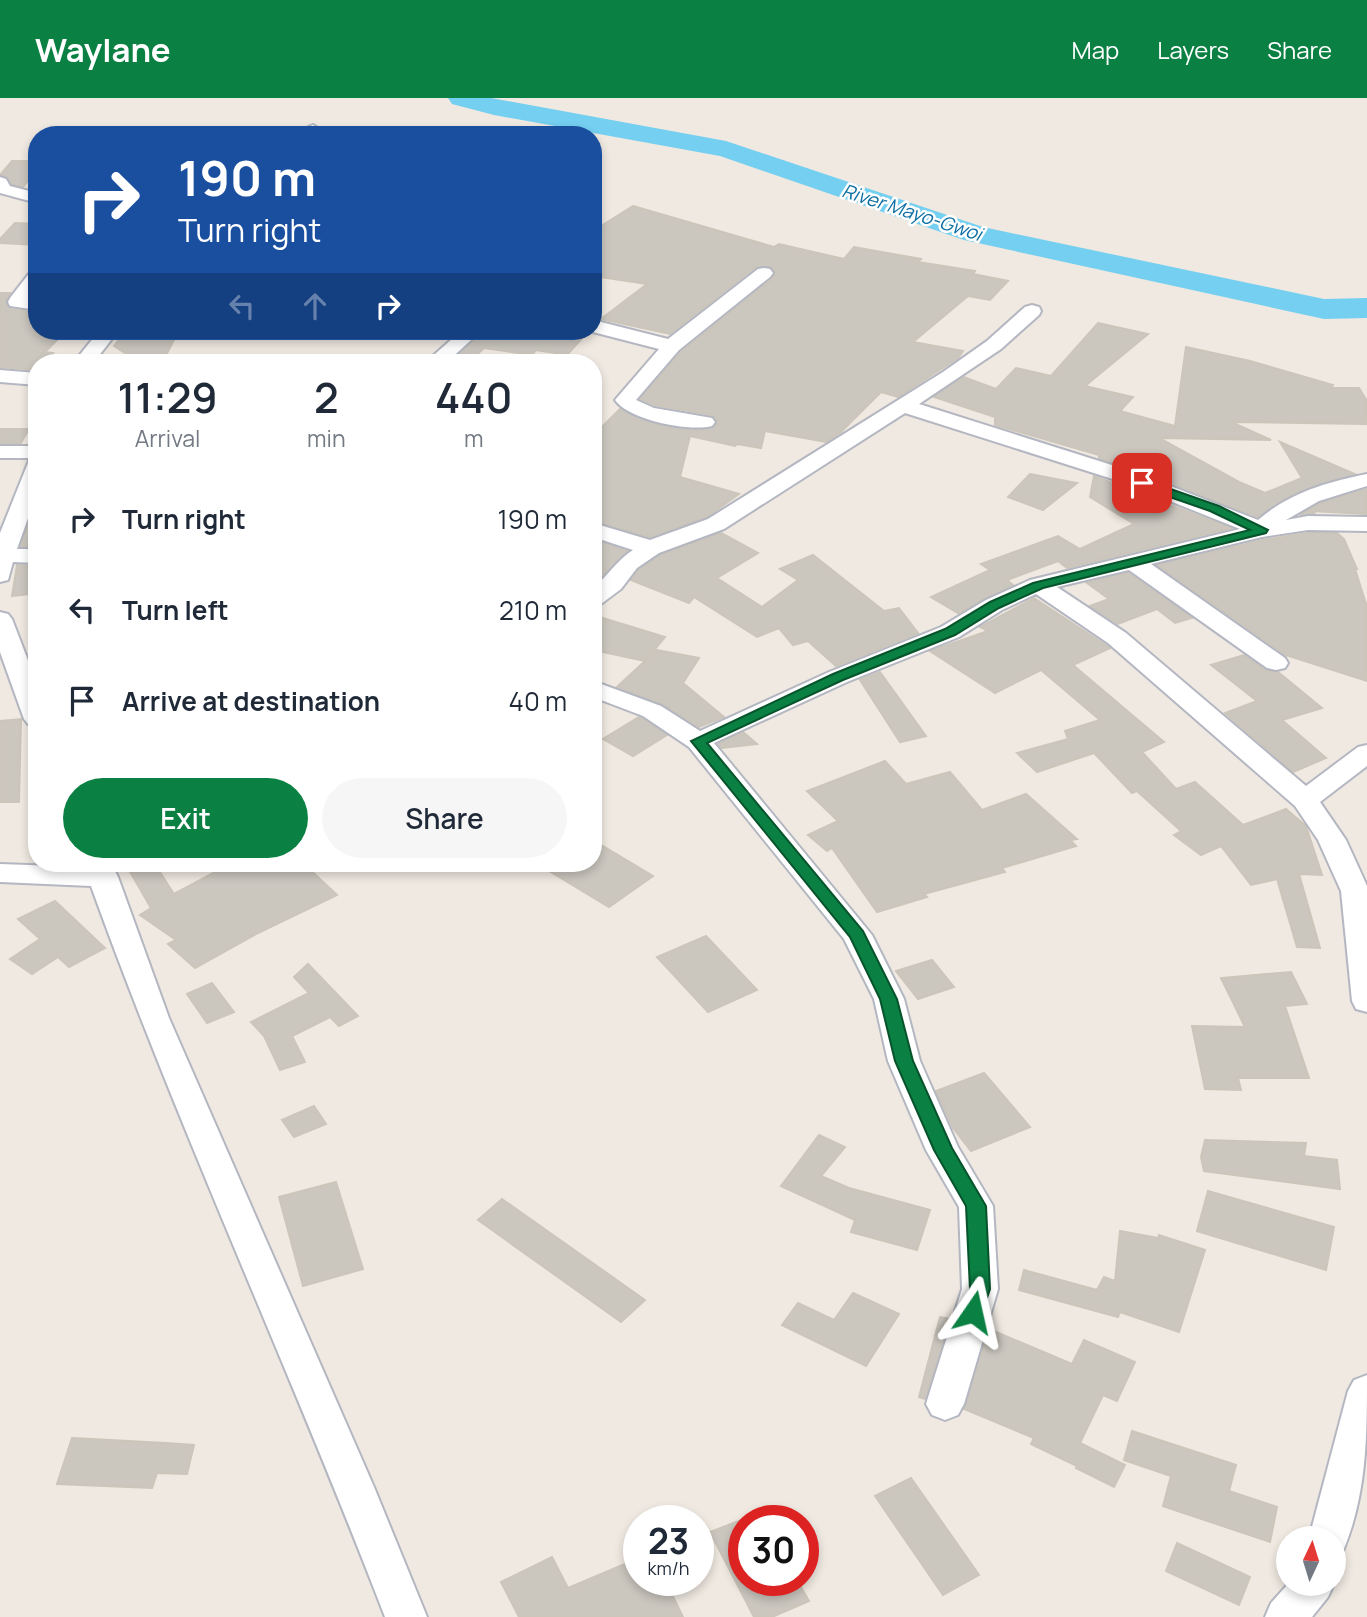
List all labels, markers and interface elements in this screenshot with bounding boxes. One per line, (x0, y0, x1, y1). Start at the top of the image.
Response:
text: Waylane (35, 27, 171, 72)
text: Map (1072, 33, 1119, 66)
text: Layers (1157, 33, 1229, 66)
text: Share (1267, 33, 1332, 66)
text: 190 m (178, 144, 316, 211)
icon: right (63, 154, 154, 245)
water label: River Mayo-Gwoi (839, 177, 988, 248)
text: Turn right (178, 208, 321, 252)
icon: left (223, 287, 261, 325)
icon: ahead (296, 287, 334, 325)
icon: right (369, 287, 407, 325)
text: 11:29 (118, 368, 218, 426)
text: 2 (314, 368, 339, 426)
text: 440 (435, 368, 512, 426)
text: Arrival (135, 422, 200, 454)
text: min (307, 422, 346, 454)
text: m (464, 422, 484, 454)
pin (1112, 453, 1172, 513)
icon: arrive (1123, 464, 1161, 502)
icon: right (63, 500, 101, 538)
text: Turn right (122, 501, 246, 537)
text: 190 m (498, 501, 567, 537)
icon: left (63, 591, 101, 629)
text: Turn left (122, 592, 229, 628)
text: 210 m (499, 592, 567, 628)
icon: arrive (63, 682, 101, 720)
text: Arrive at destination (122, 683, 380, 719)
text: 40 m (509, 683, 567, 719)
button: Exit (63, 778, 308, 858)
button: Share (322, 778, 567, 858)
position arrow (936, 1275, 1010, 1349)
speed limit sign: 30 (728, 1505, 819, 1596)
text: 23 (648, 1517, 689, 1565)
north arrow (1276, 1526, 1346, 1596)
map controls (1276, 1526, 1346, 1596)
text: km/h (648, 1556, 689, 1580)

